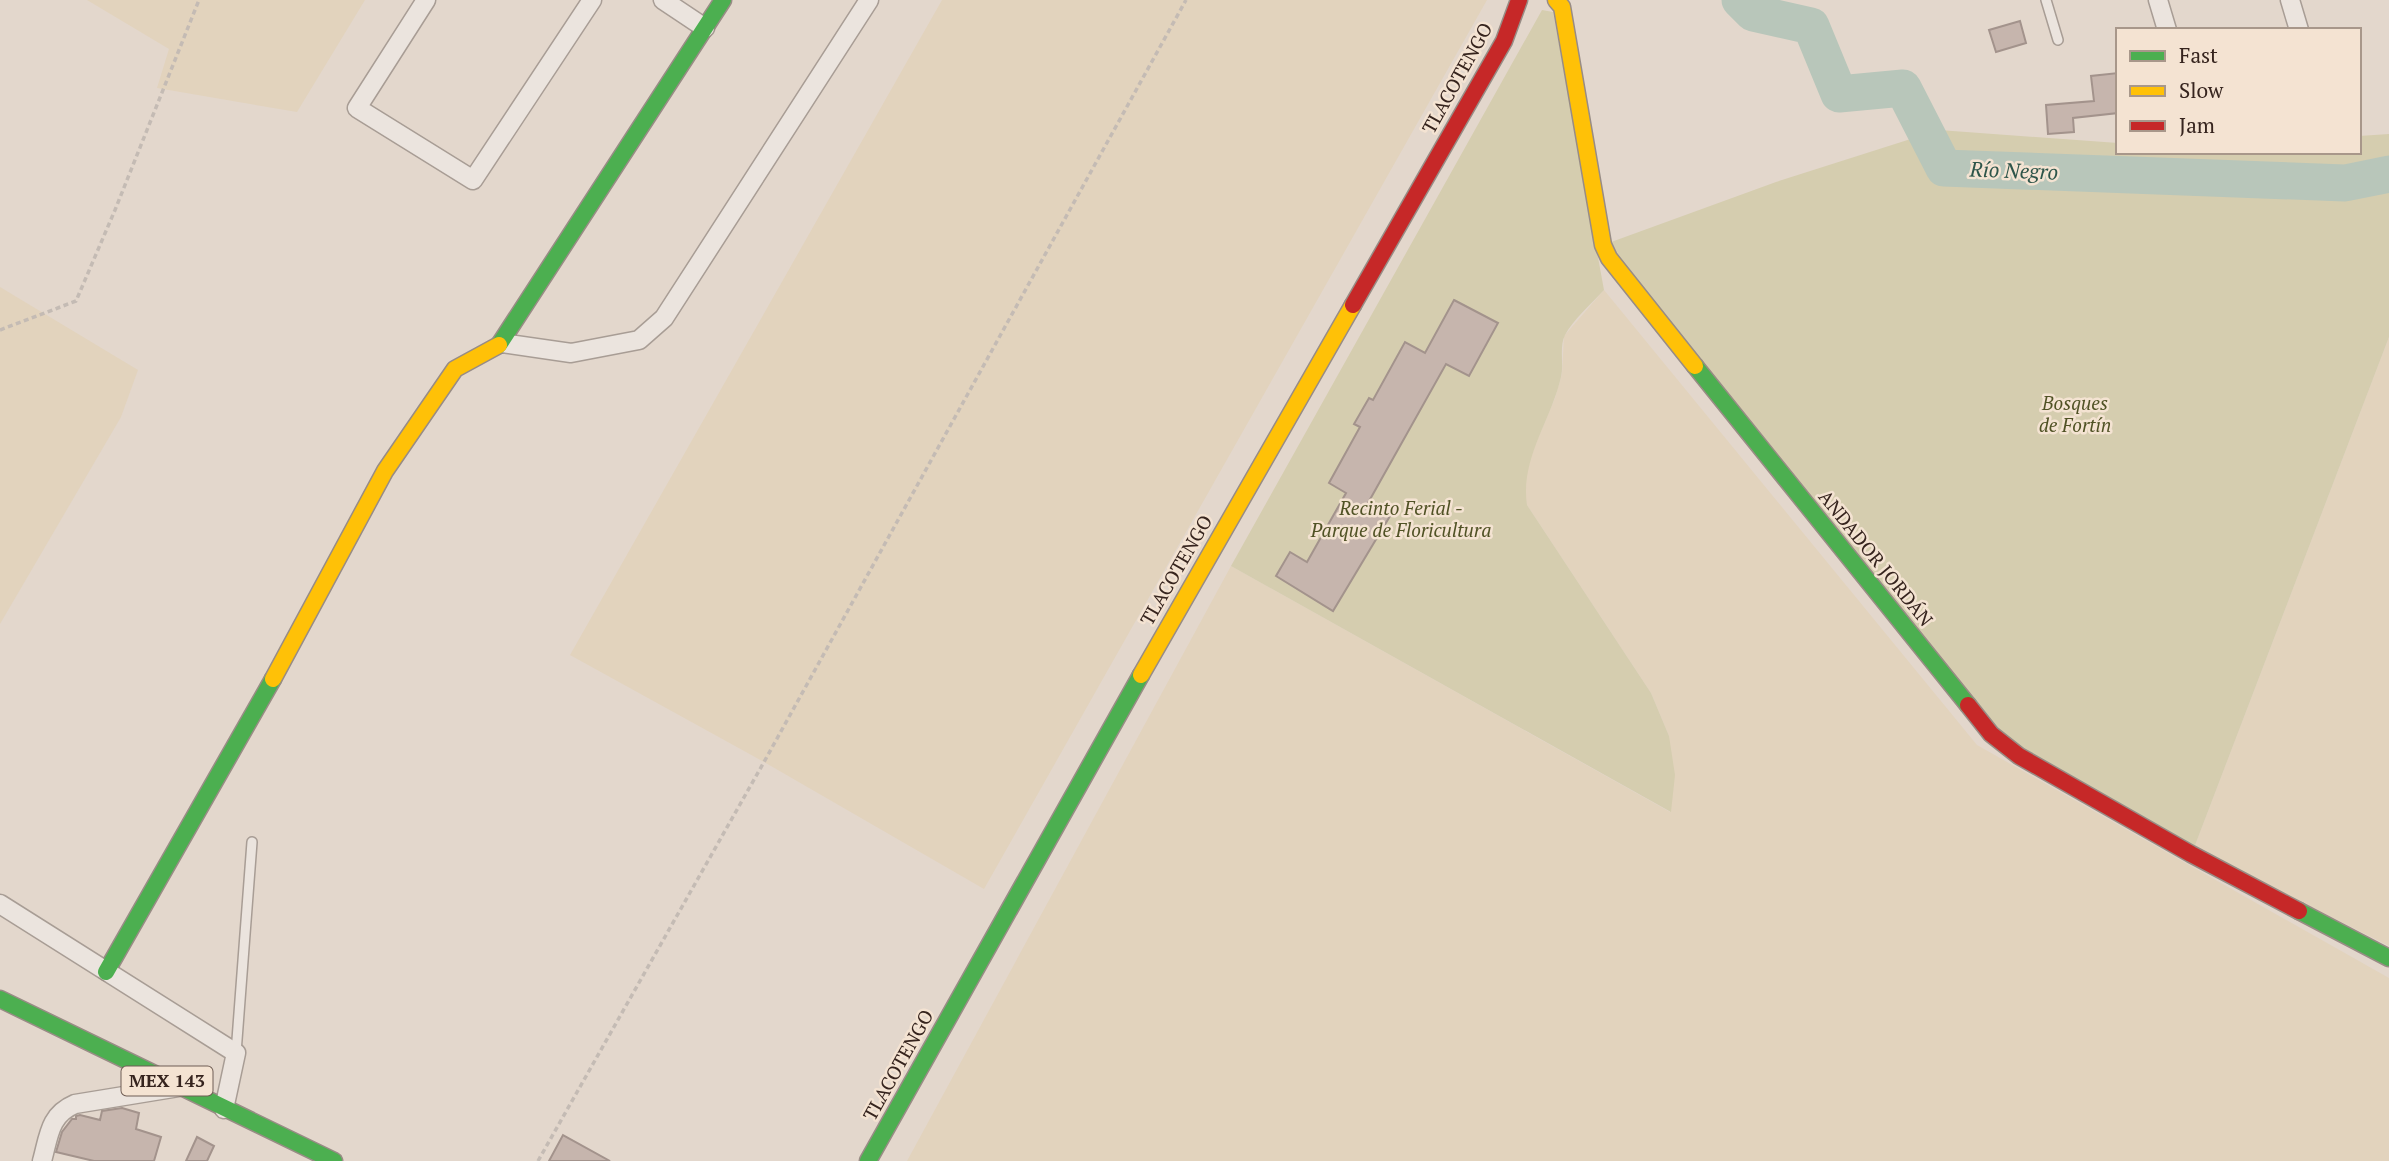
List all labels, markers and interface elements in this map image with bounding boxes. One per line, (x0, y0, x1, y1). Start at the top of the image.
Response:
street label: TLACOTENGO (1416, 18, 1497, 138)
legend (2116, 28, 2361, 154)
text: Fast (2179, 41, 2218, 69)
text: Slow (2179, 76, 2224, 104)
text: Jam (2179, 111, 2215, 139)
water label: Río Negro (1968, 154, 2059, 186)
park label: Bosques de Fortín (2039, 390, 2111, 437)
street label: ANDADOR JORDÁN (1814, 484, 1939, 631)
park label: Recinto Ferial - Parque de Floricultura (1310, 495, 1491, 542)
street label: TLACOTENGO (1134, 510, 1217, 629)
street label: TLACOTENGO (857, 1005, 938, 1125)
road number: MEX 143 (122, 1066, 212, 1096)

